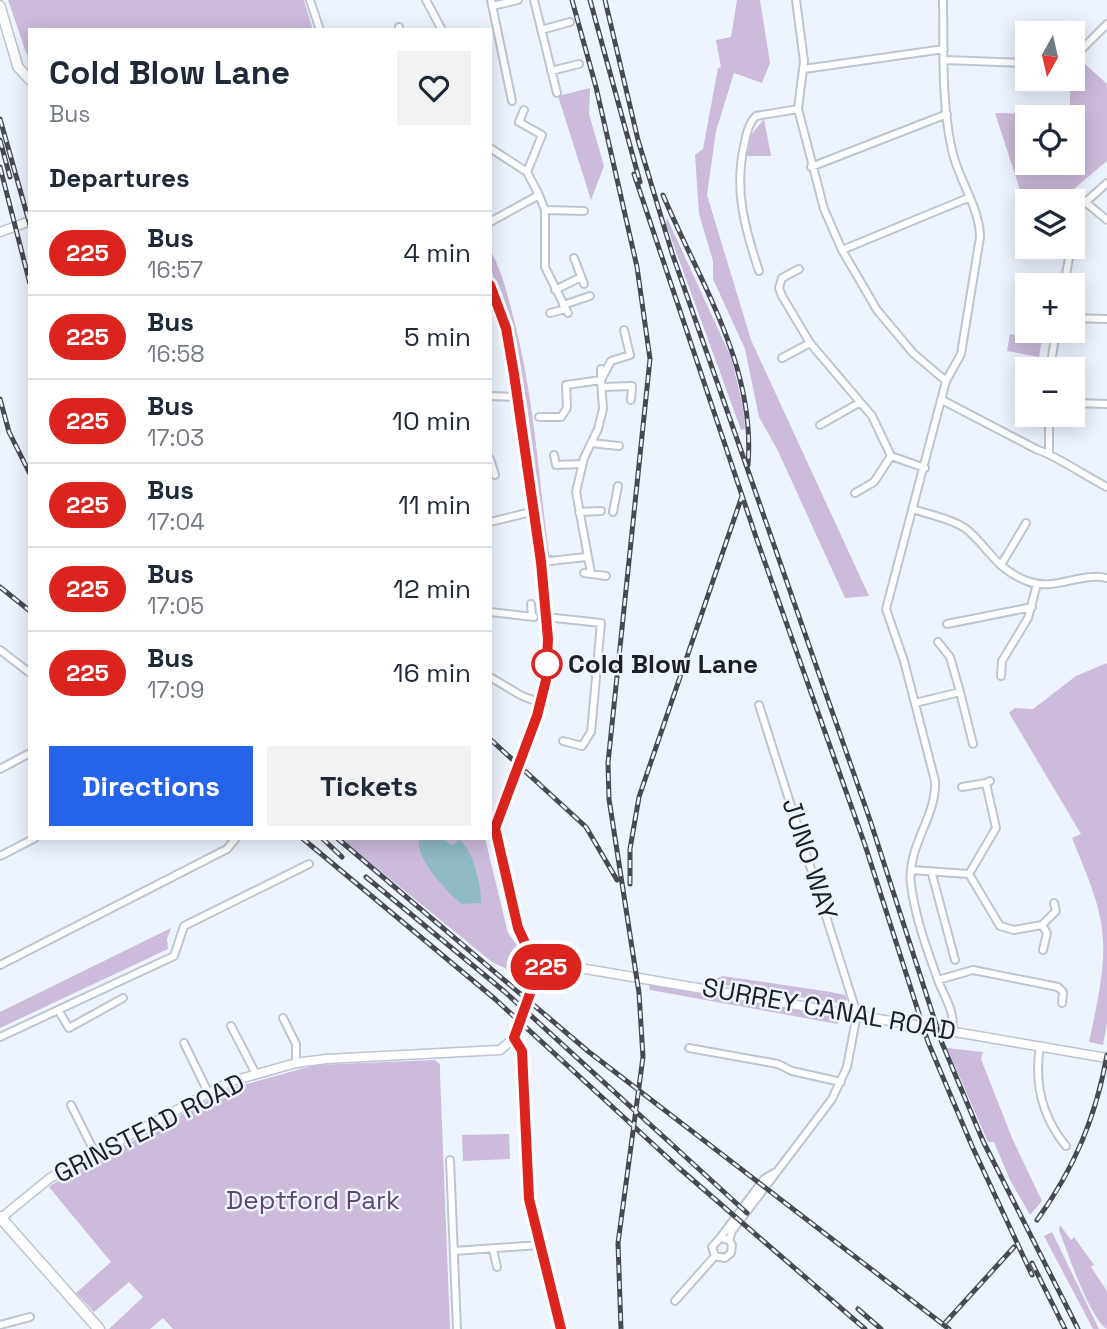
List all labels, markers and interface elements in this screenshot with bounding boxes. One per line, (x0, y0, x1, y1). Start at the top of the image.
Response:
north arrow (1015, 21, 1085, 91)
map controls (1015, 21, 1085, 427)
button: heart (397, 51, 471, 125)
text: Cold Blow Lane (49, 52, 290, 94)
text: Bus (49, 99, 90, 129)
button: locate (1015, 105, 1085, 175)
text: Departures (49, 161, 190, 195)
button: layers (1015, 189, 1085, 259)
text: Bus (147, 221, 194, 255)
text: 4 min (403, 236, 471, 270)
text: 225 (66, 237, 109, 268)
text: 16:57 (147, 255, 203, 285)
button: + (1015, 273, 1085, 343)
text: Bus (147, 305, 194, 339)
text: 5 min (404, 320, 471, 354)
text: 225 (66, 321, 109, 352)
text: 16:58 (147, 339, 205, 369)
button: − (1015, 357, 1085, 427)
text: Bus (147, 389, 194, 423)
text: 10 min (392, 404, 471, 438)
text: 225 (66, 405, 109, 436)
text: 17:03 (147, 423, 204, 453)
text: Bus (147, 473, 194, 507)
text: 11 min (398, 488, 471, 522)
text: 225 (66, 489, 109, 520)
text: 17:04 (147, 507, 205, 537)
text: Bus (147, 557, 194, 591)
text: 12 min (393, 572, 471, 606)
text: 225 (66, 573, 109, 604)
text: 17:05 (147, 591, 204, 621)
text: Bus (147, 641, 194, 675)
place label: Cold Blow Lane (568, 647, 758, 681)
marker: Cold Blow Lane (532, 649, 562, 679)
text: 16 min (393, 656, 471, 690)
text: 225 (66, 657, 109, 688)
text: 17:09 (147, 675, 204, 705)
button: Directions (49, 746, 253, 826)
button: Tickets (267, 746, 471, 826)
street label: JUNO WAY (774, 794, 846, 924)
line badge: 225 (506, 944, 586, 990)
text: 225 (525, 951, 567, 982)
street label: SURREY CANAL ROAD (700, 970, 958, 1048)
street label: GRINSTEAD ROAD (48, 1065, 250, 1191)
park label: Deptford Park (226, 1183, 400, 1217)

